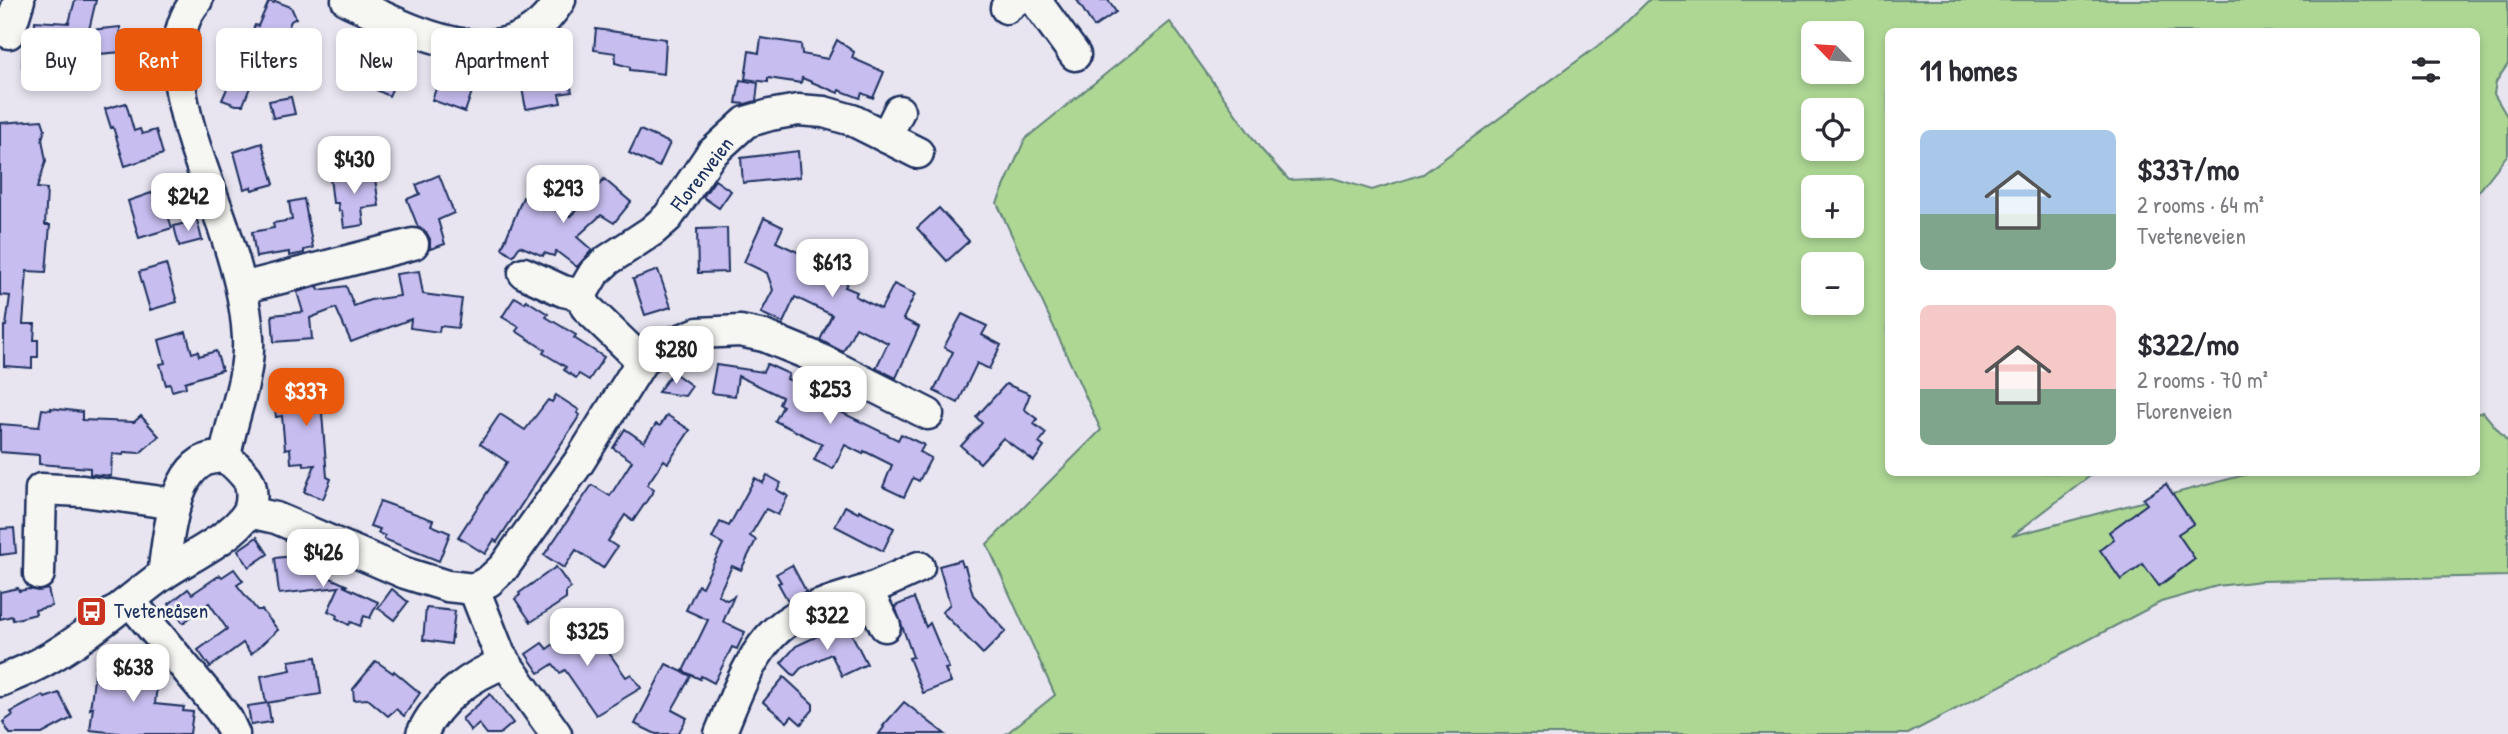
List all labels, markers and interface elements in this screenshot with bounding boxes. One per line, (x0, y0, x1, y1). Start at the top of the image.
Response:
north arrow (1801, 21, 1864, 84)
map controls (1801, 21, 1864, 315)
chip: Buy (21, 28, 101, 91)
chip: Rent (115, 28, 202, 91)
chip: Filters (216, 28, 322, 91)
chip: New (336, 28, 417, 91)
chip: Apartment (431, 28, 573, 91)
text: 11 homes (1920, 50, 2017, 90)
icon: filters (2407, 51, 2445, 89)
button: locate (1801, 98, 1864, 161)
street label: Florenveien (663, 130, 740, 218)
pin: $430 (313, 136, 395, 196)
text: $430 (334, 143, 374, 174)
text: $337/mo (2137, 149, 2239, 189)
icon: home (1976, 158, 2060, 242)
pin: $293 (522, 166, 604, 225)
text: $293 (542, 172, 584, 203)
pin: $242 (147, 174, 229, 233)
button: + (1801, 175, 1864, 238)
text: $242 (167, 180, 209, 211)
text: 2 rooms · 64 m² (2137, 189, 2264, 220)
text: Tveteneveien (2137, 220, 2246, 251)
pin: $613 (791, 240, 873, 299)
text: $613 (812, 246, 852, 277)
button: − (1801, 252, 1864, 315)
text: $322/mo (2137, 324, 2239, 364)
pin: $280 (635, 326, 717, 386)
text: $280 (655, 333, 697, 364)
icon: home (1976, 333, 2060, 417)
text: 2 rooms · 70 m² (2137, 364, 2268, 395)
pin: $253 (789, 366, 871, 426)
pin: $337 (265, 368, 347, 428)
text: $253 (809, 373, 851, 404)
text: $337 (284, 375, 328, 406)
text: Florenveien (2137, 395, 2232, 426)
pin: $426 (282, 530, 364, 589)
text: $426 (303, 536, 343, 567)
pin: $322 (786, 592, 868, 652)
bus stop icon: Tveteneåsen (74, 594, 108, 628)
place label: Tveteneåsen (114, 596, 208, 625)
text: $322 (805, 599, 849, 630)
pin: $325 (546, 608, 628, 668)
text: $325 (566, 615, 608, 646)
pin: $638 (92, 644, 174, 704)
text: $638 (112, 651, 154, 682)

